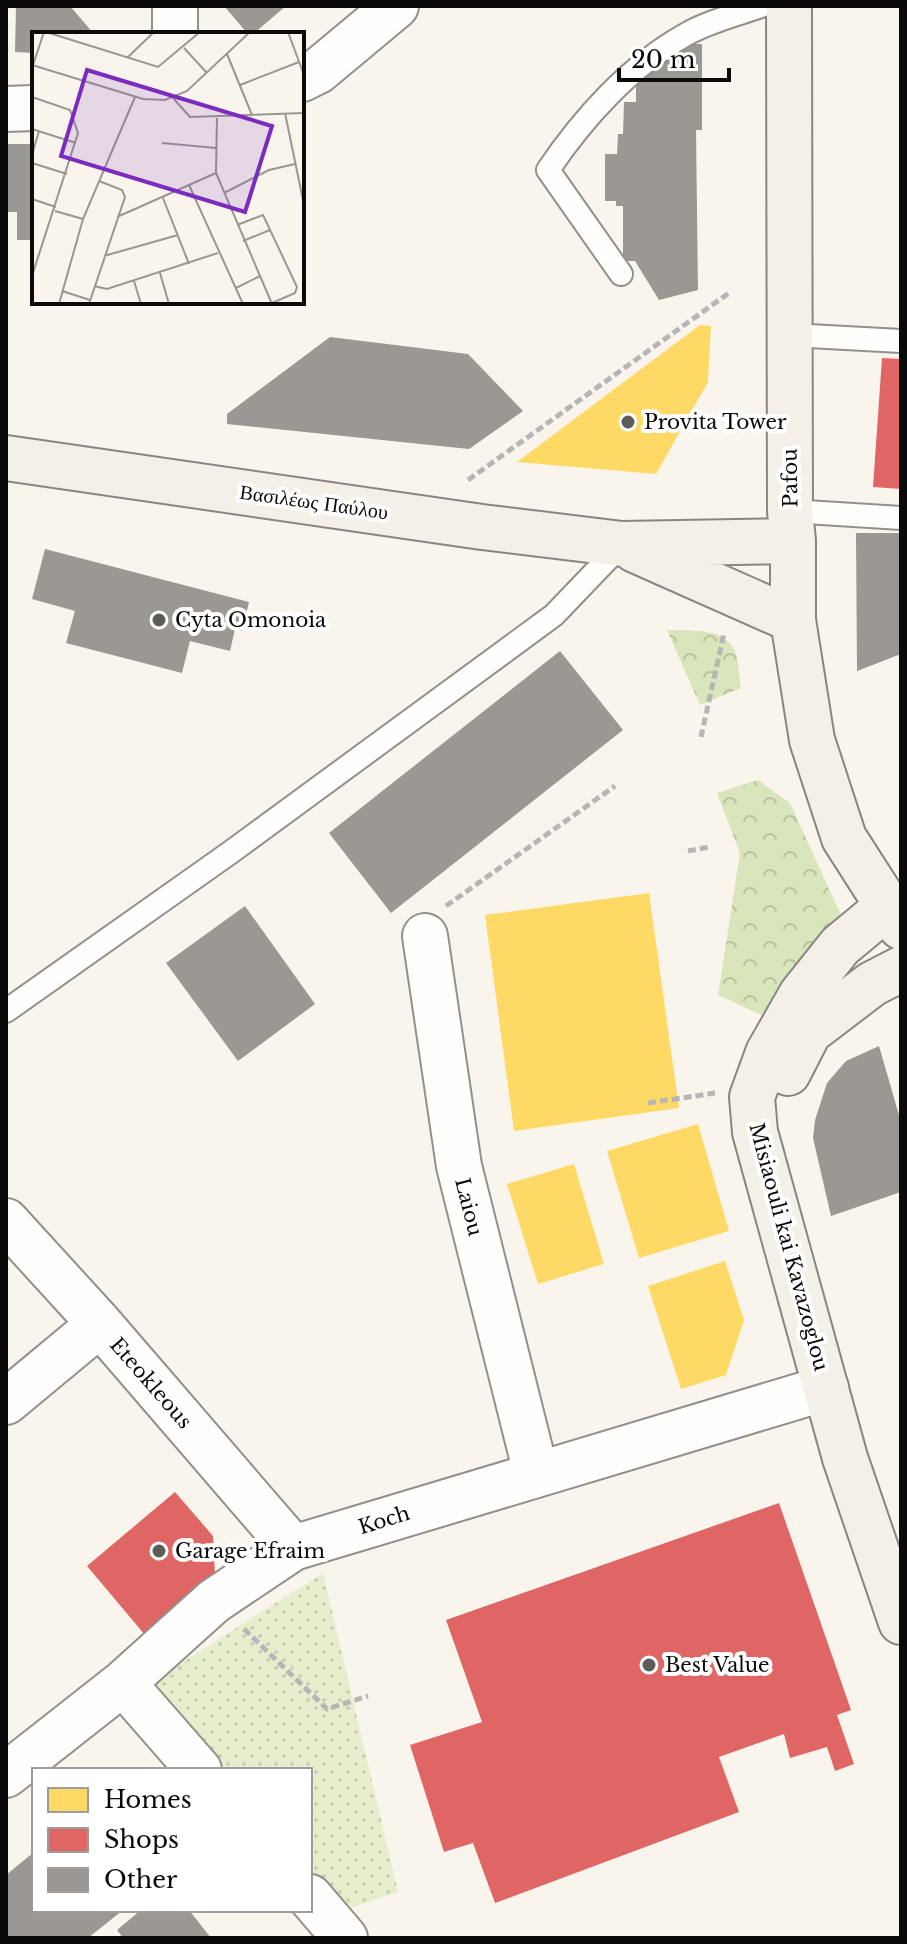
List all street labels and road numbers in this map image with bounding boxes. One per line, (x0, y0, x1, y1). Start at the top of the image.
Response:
street label: Pafou (777, 448, 803, 508)
street label: Βασιλέως Παύλου (238, 480, 390, 524)
street label: Misiaouli kai Kavazoglou (744, 1120, 834, 1374)
street label: Laiou (450, 1176, 488, 1238)
street label: Eteokleous (105, 1333, 197, 1433)
street label: Koch (355, 1501, 413, 1539)

